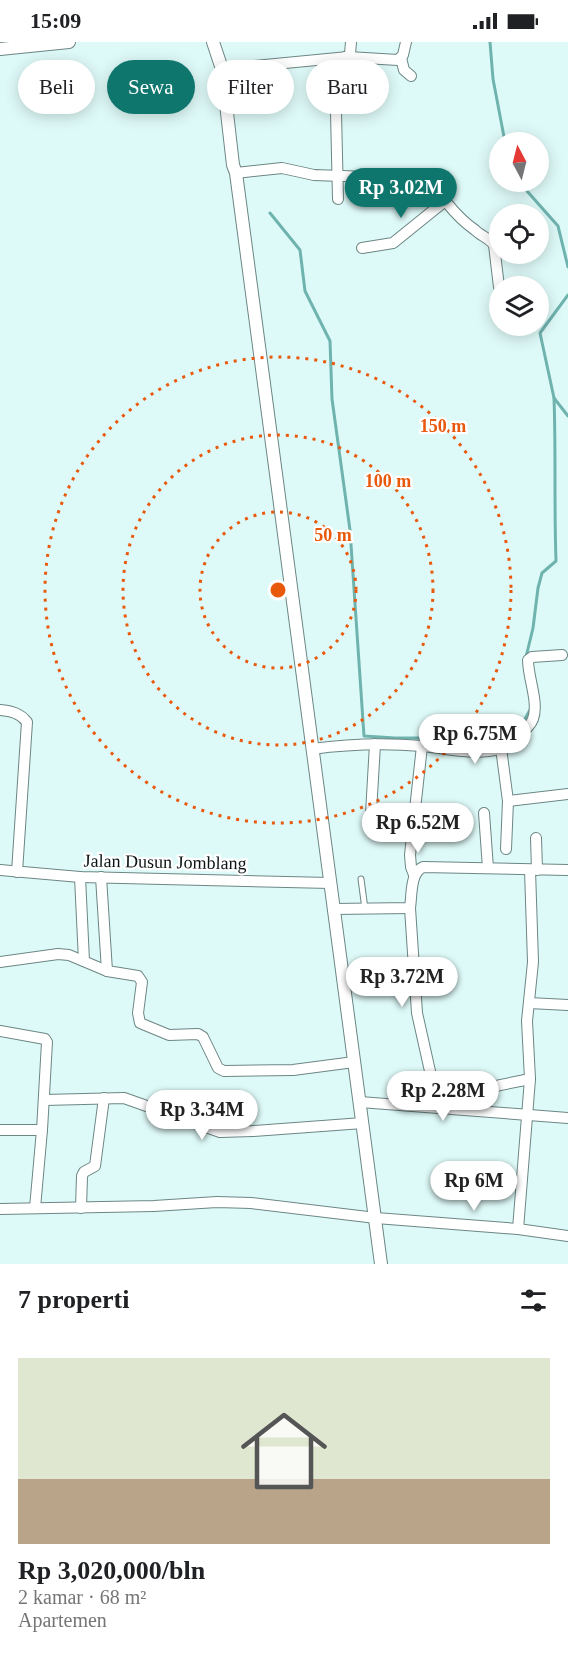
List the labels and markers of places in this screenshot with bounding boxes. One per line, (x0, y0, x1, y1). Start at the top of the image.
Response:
pin: Rp 3.02M (339, 168, 463, 219)
centre of rings (268, 580, 288, 600)
pin: Rp 6.75M (413, 714, 537, 765)
pin: Rp 6.52M (356, 803, 480, 854)
pin: Rp 3.72M (340, 957, 464, 1008)
pin: Rp 2.28M (381, 1071, 505, 1122)
pin: Rp 3.34M (140, 1090, 264, 1141)
pin: Rp 6M (432, 1161, 516, 1212)

